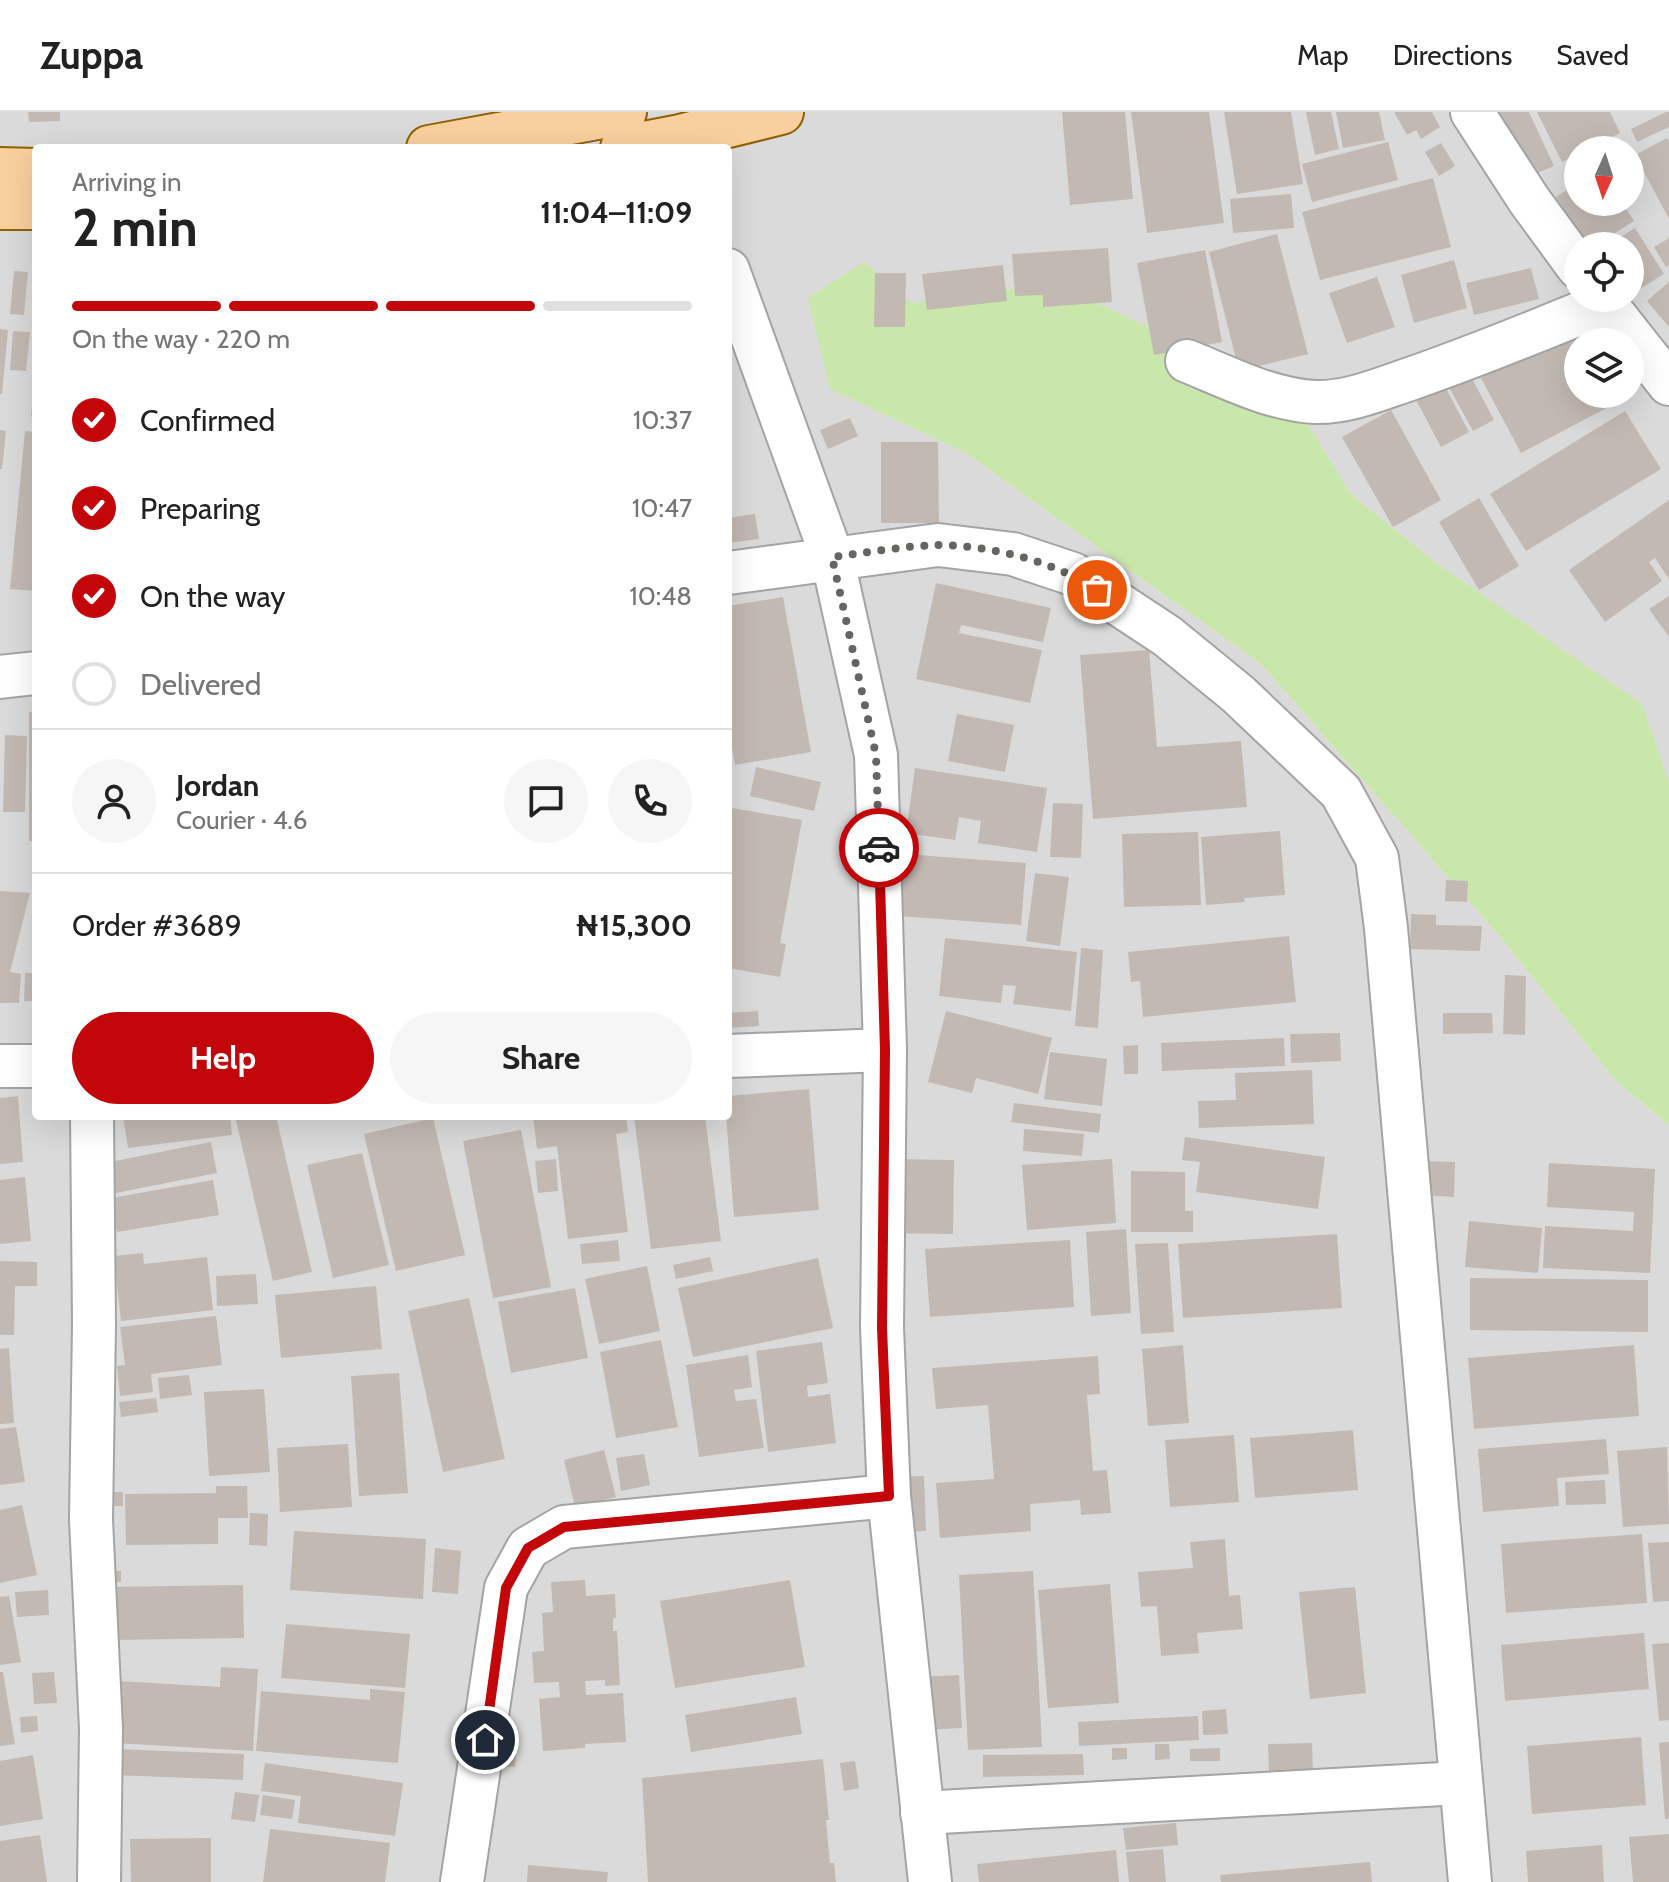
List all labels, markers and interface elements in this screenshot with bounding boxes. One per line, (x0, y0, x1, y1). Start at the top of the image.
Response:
text: Zuppa (40, 32, 143, 79)
text: Map (1297, 38, 1349, 72)
text: Directions (1393, 38, 1512, 72)
text: Saved (1556, 38, 1629, 72)
north arrow (1564, 136, 1644, 216)
map controls (1564, 136, 1644, 408)
text: Arriving in (72, 166, 182, 198)
text: 11:04–11:09 (540, 194, 692, 231)
text: 2 min (72, 196, 198, 259)
button: locate (1564, 232, 1644, 312)
text: On the way · 220 m (72, 323, 290, 355)
button: layers (1564, 328, 1644, 408)
icon: check (72, 398, 116, 442)
text: Confirmed (140, 402, 275, 439)
text: 10:37 (633, 404, 692, 436)
icon: check (72, 486, 116, 530)
text: Preparing (140, 490, 260, 527)
text: 10:47 (632, 492, 692, 524)
pin (1063, 556, 1131, 624)
icon: bag (1075, 568, 1119, 612)
icon: check (72, 574, 116, 618)
text: On the way (140, 578, 285, 615)
text: 10:48 (629, 580, 692, 612)
text: Delivered (140, 666, 261, 703)
button: person (72, 759, 156, 843)
button: chat (504, 759, 588, 843)
button: phone (608, 759, 692, 843)
text: Jordan (176, 767, 259, 804)
text: Courier · 4.6 (176, 804, 308, 836)
courier (839, 808, 919, 888)
icon: car (857, 826, 901, 870)
text: Order #3689 (72, 907, 242, 944)
text: ₦15,300 (575, 907, 692, 944)
button: Help (72, 1012, 374, 1104)
button: Share (390, 1012, 692, 1104)
pin (451, 1706, 519, 1774)
icon: home (463, 1718, 507, 1762)

